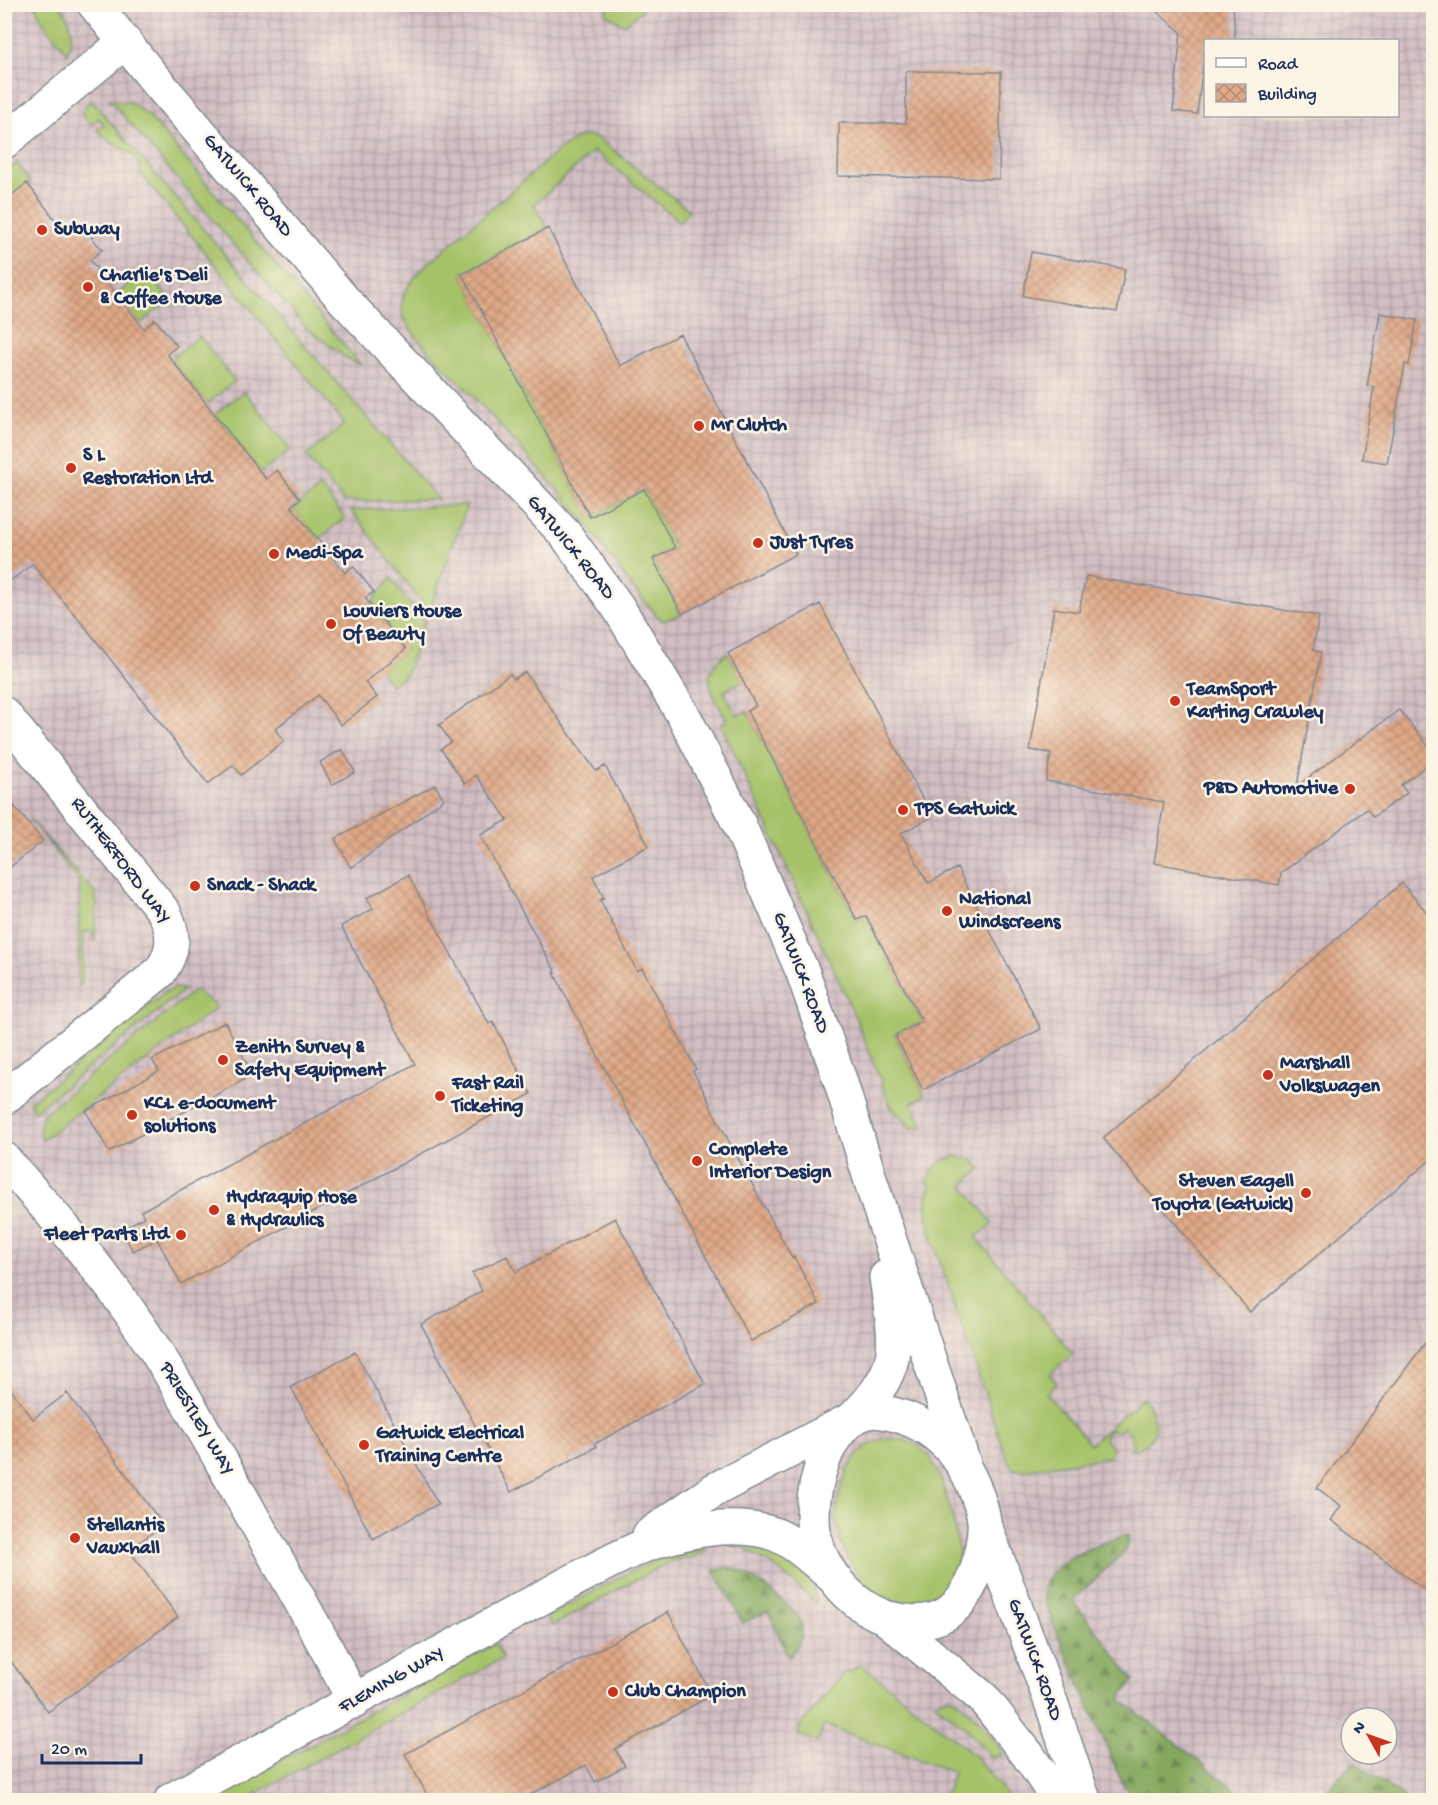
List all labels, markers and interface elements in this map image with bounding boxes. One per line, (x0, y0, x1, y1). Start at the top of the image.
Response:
legend (1204, 39, 1399, 117)
text: Road (1258, 55, 1299, 76)
text: Building (1257, 85, 1317, 106)
street label: GATWICK ROAD (197, 130, 298, 243)
place label: Subway (54, 219, 120, 242)
marker: Subway (35, 223, 49, 237)
place label: Charlie's Deli & Coffee House (99, 265, 222, 311)
marker: Charlie's Deli & Coffee House (81, 280, 95, 294)
place label: Mr Clutch (711, 415, 787, 438)
marker: Mr Clutch (692, 419, 706, 433)
place label: S L Restoration Ltd (82, 445, 215, 491)
marker: S L Restoration Ltd (64, 461, 78, 475)
street label: GATWICK ROAD (521, 491, 620, 606)
place label: Just Tyres (769, 532, 854, 555)
marker: Just Tyres (751, 536, 765, 550)
place label: Medi-Spa (286, 543, 364, 566)
marker: Medi-Spa (267, 547, 281, 561)
place label: Louviers House Of Beauty (343, 601, 462, 647)
marker: Louviers House Of Beauty (324, 617, 338, 631)
place label: TeamSport Karting Crawley (1185, 679, 1324, 725)
marker: TeamSport Karting Crawley (1168, 694, 1182, 708)
place label: P&D Automotive (1203, 778, 1339, 801)
marker: P&D Automotive (1343, 782, 1357, 796)
street label: RUTHERFORD WAY (65, 793, 175, 929)
place label: TPS Gatwick (913, 799, 1017, 822)
marker: TPS Gatwick (896, 803, 910, 817)
place label: Snack - Shack (207, 875, 317, 898)
marker: Snack - Shack (188, 879, 202, 893)
place label: National Windscreens (958, 889, 1062, 935)
marker: National Windscreens (940, 904, 954, 918)
street label: GATWICK ROAD (766, 909, 834, 1038)
place label: Zenith Survey & Safety Equipment (235, 1037, 387, 1083)
marker: Zenith Survey & Safety Equipment (216, 1053, 230, 1067)
place label: Marshall Volkswagen (1279, 1053, 1380, 1099)
marker: Marshall Volkswagen (1261, 1068, 1275, 1082)
place label: Fast Rail Ticketing (450, 1073, 525, 1119)
marker: Fast Rail Ticketing (433, 1089, 447, 1103)
place label: KCL e-document solutions (143, 1093, 277, 1139)
marker: KCL e-document solutions (125, 1108, 139, 1122)
place label: Complete Interior Design (708, 1139, 832, 1185)
marker: Complete Interior Design (690, 1154, 704, 1168)
place label: Steven Eagell Toyota (Gatwick) (1151, 1171, 1295, 1217)
marker: Steven Eagell Toyota (Gatwick) (1299, 1186, 1313, 1200)
place label: Hydraquip Hose & Hydraulics (226, 1187, 358, 1233)
marker: Hydraquip Hose & Hydraulics (207, 1203, 221, 1217)
place label: Fleet Parts Ltd (43, 1224, 171, 1247)
marker: Fleet Parts Ltd (174, 1228, 188, 1242)
street label: PRIESTLEY WAY (153, 1358, 239, 1480)
place label: Gatwick Electrical Training Centre (374, 1423, 525, 1469)
marker: Gatwick Electrical Training Centre (357, 1438, 371, 1452)
place label: Stellantis Vauxhall (86, 1515, 166, 1561)
marker: Stellantis Vauxhall (68, 1531, 82, 1545)
street label: GATWICK ROAD (1001, 1596, 1067, 1725)
street label: FLEMING WAY (334, 1643, 449, 1720)
place label: Club Champion (624, 1681, 746, 1704)
marker: Club Champion (606, 1685, 620, 1699)
north arrow (1339, 1706, 1399, 1766)
text: N (1350, 1718, 1371, 1739)
scale bar (42, 1727, 141, 1765)
text: 20 m (51, 1740, 87, 1761)

